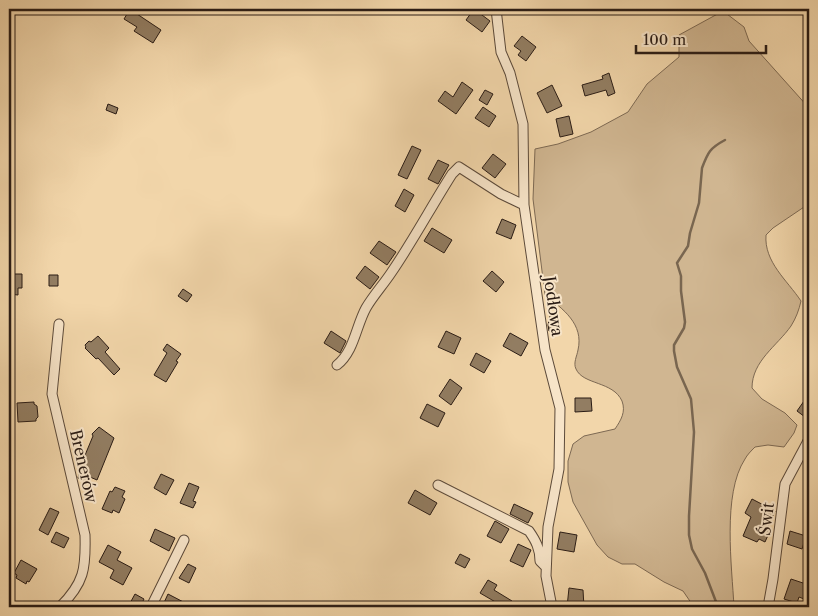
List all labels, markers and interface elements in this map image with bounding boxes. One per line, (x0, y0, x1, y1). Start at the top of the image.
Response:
scale bar (636, 22, 766, 54)
text: 100 m (643, 30, 686, 49)
street label: Jodłowa (539, 272, 568, 338)
street label: Brenerów (66, 427, 102, 505)
street label: Świt (754, 501, 778, 537)

